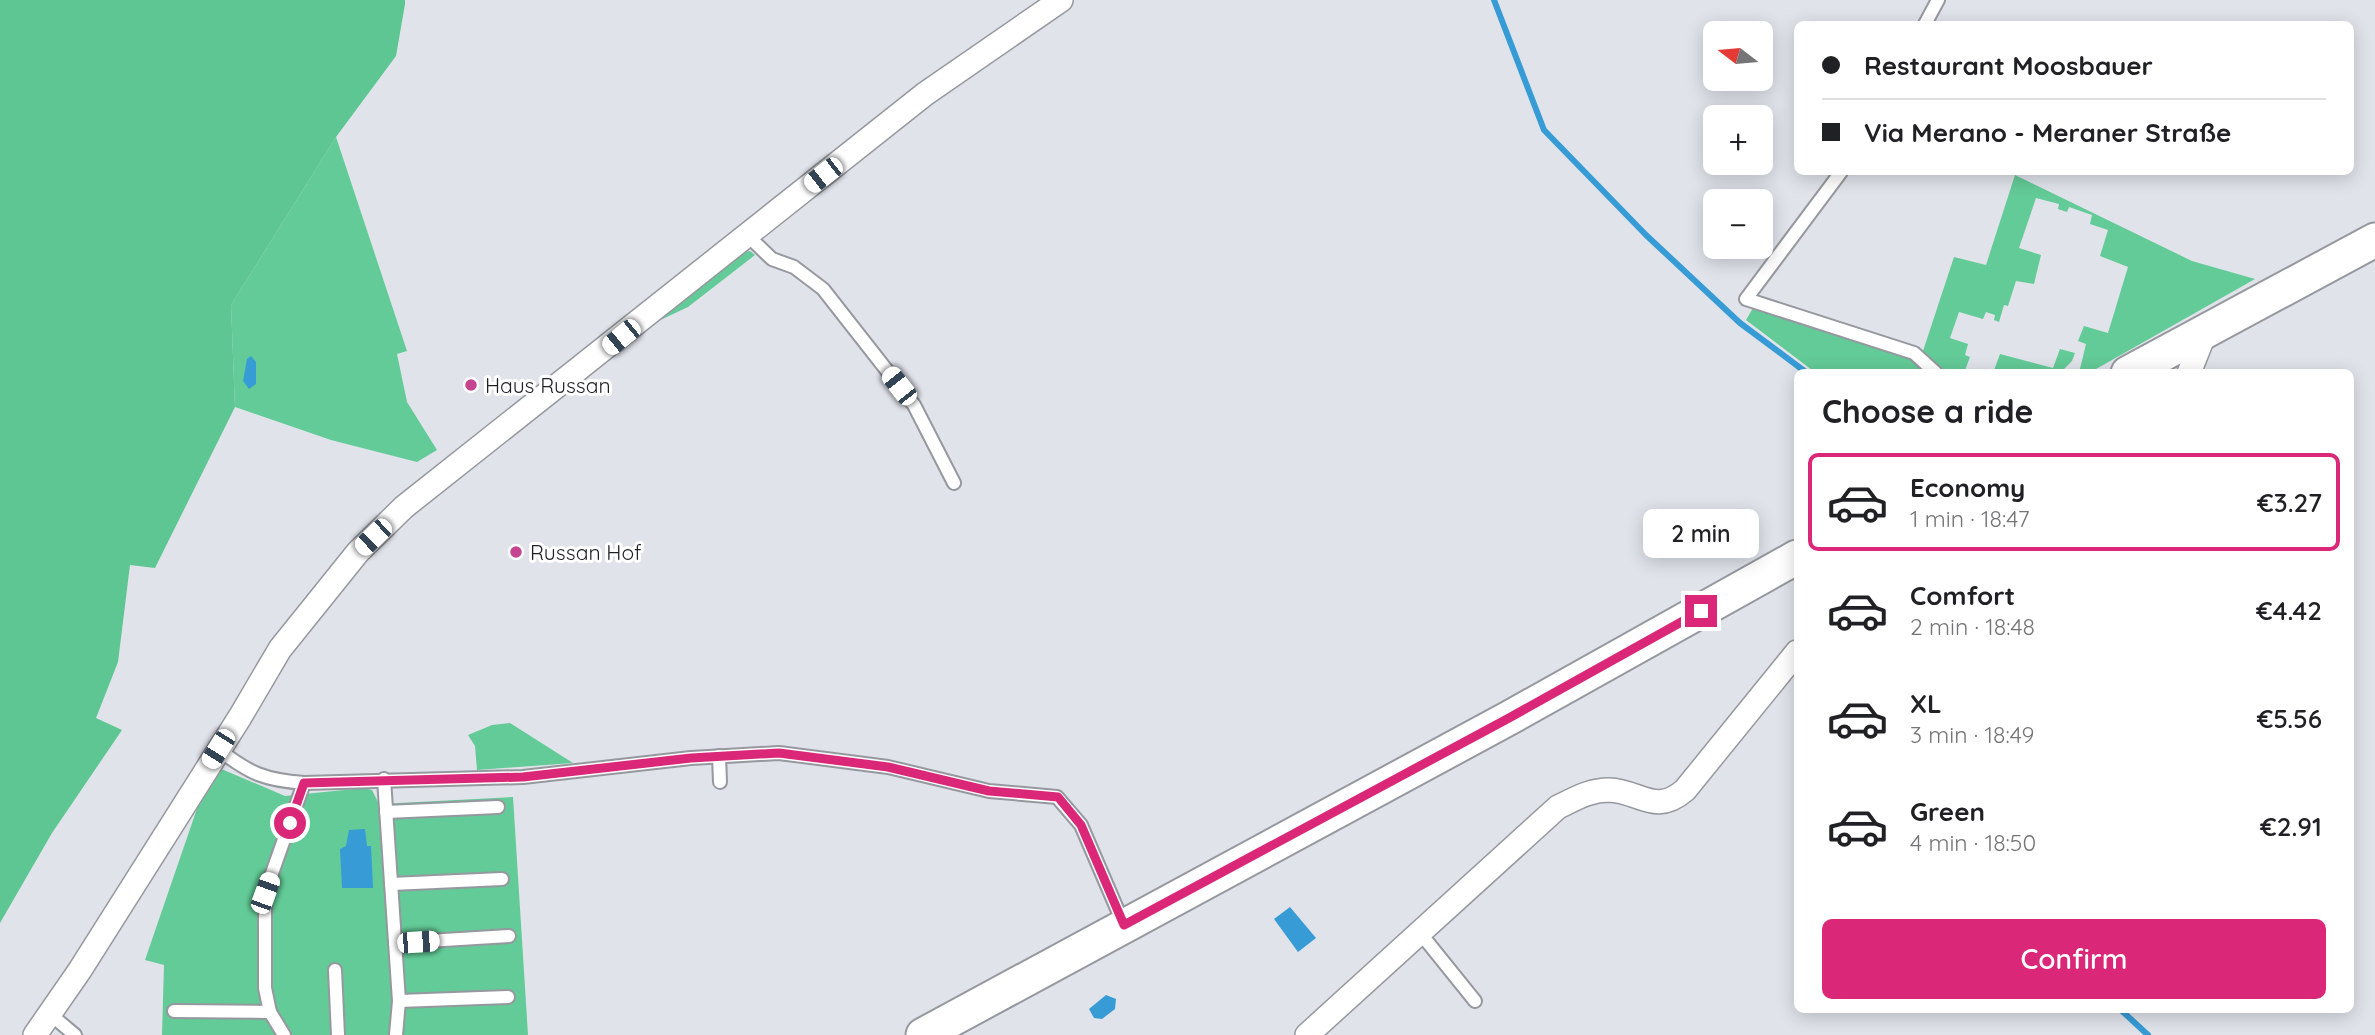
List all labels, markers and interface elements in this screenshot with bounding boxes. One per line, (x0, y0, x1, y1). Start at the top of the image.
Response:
north arrow (1703, 21, 1773, 91)
map controls (1703, 21, 1773, 259)
text: Restaurant Moosbauer (1864, 49, 2153, 82)
button: + (1703, 105, 1773, 175)
text: Via Merano - Meraner Straße (1864, 116, 2231, 149)
car (800, 154, 847, 196)
button: − (1703, 189, 1773, 259)
car (599, 316, 644, 358)
car (878, 363, 921, 409)
place label: Haus Russan (485, 372, 611, 398)
marker: Haus Russan (463, 377, 479, 393)
text: Choose a ride (1822, 391, 2034, 431)
icon: car (1826, 471, 1889, 534)
text: Economy (1910, 471, 2025, 504)
text: €3.27 (2257, 486, 2322, 519)
text: 1 min · 18:47 (1910, 504, 2030, 533)
callout: 2 min (1643, 510, 1759, 558)
car (351, 515, 396, 559)
text: 2 min (1671, 519, 1731, 548)
place label: Russan Hof (530, 539, 642, 565)
marker: Russan Hof (508, 544, 524, 560)
icon: car (1826, 579, 1889, 642)
text: Comfort (1910, 579, 2015, 612)
text: €4.42 (2256, 594, 2322, 627)
route end (1685, 595, 1717, 627)
text: 2 min · 18:48 (1910, 612, 2035, 641)
icon: car (1826, 687, 1889, 750)
text: XL (1910, 687, 1942, 720)
text: €5.56 (2257, 702, 2322, 735)
text: 3 min · 18:49 (1910, 720, 2034, 749)
car (198, 726, 239, 772)
icon: car (1826, 795, 1889, 858)
text: Green (1910, 795, 1985, 828)
route start (274, 807, 306, 839)
text: €2.91 (2260, 810, 2322, 843)
text: 4 min · 18:50 (1910, 828, 2036, 857)
car (248, 870, 283, 916)
button: Confirm (1822, 919, 2326, 999)
car (397, 930, 440, 954)

